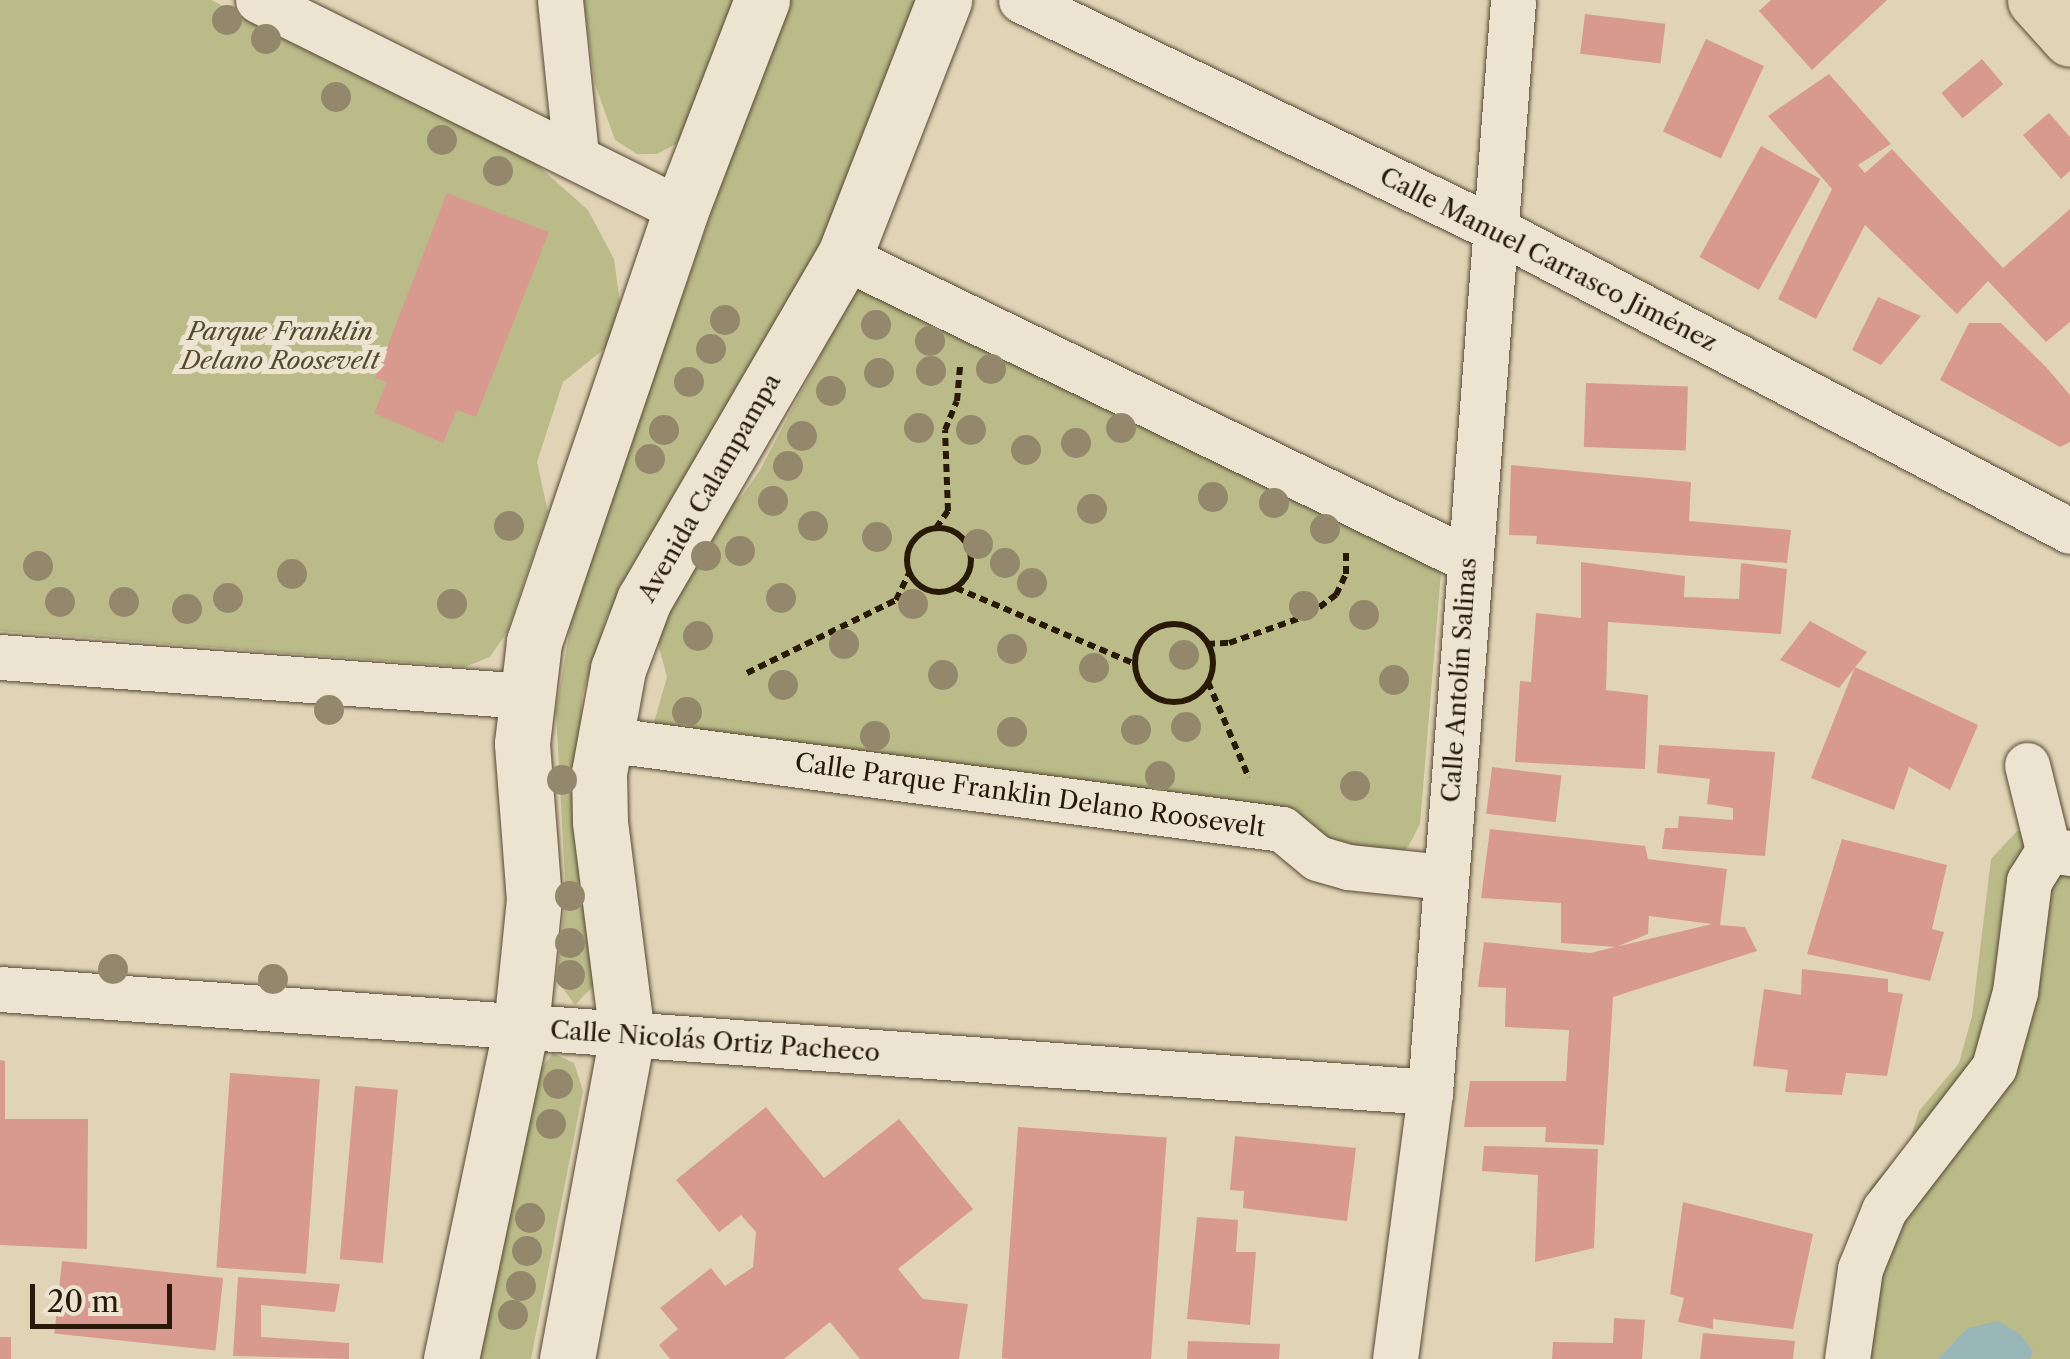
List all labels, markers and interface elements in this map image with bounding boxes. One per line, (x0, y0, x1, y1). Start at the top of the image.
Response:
street label: Calle Manuel Carrasco Jiménez (1374, 162, 1722, 358)
park label: Parque Franklin Delano Roosevelt (181, 318, 379, 377)
street label: Avenida Calampampa (632, 368, 788, 608)
street label: Calle Antolín Salinas (1436, 556, 1484, 804)
street label: Calle Parque Franklin Delano Roosevelt (793, 748, 1267, 844)
street label: Calle Nicolás Ortiz Pacheco (549, 1016, 881, 1068)
scale bar (35, 1264, 178, 1326)
text: 20 m (47, 1283, 119, 1320)

